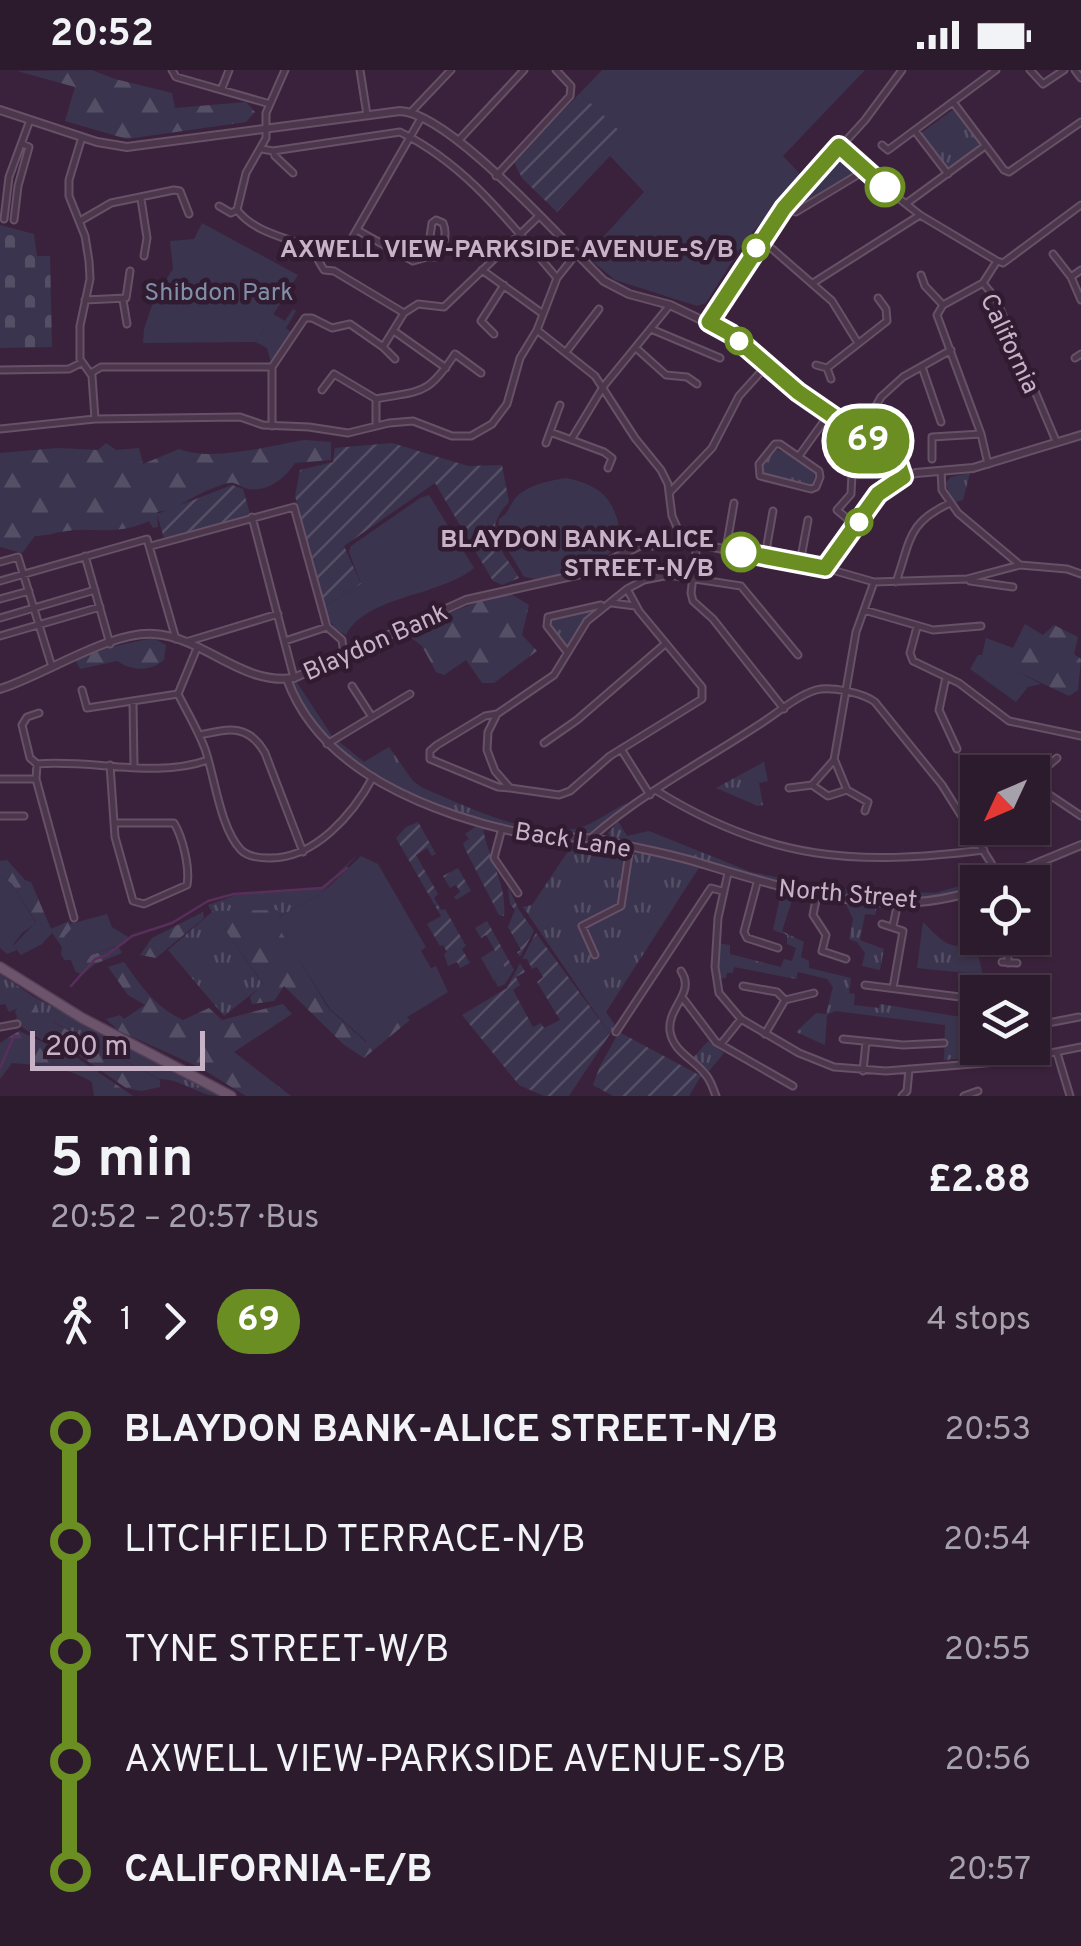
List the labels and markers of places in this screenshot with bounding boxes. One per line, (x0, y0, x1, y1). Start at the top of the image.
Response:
unlabelled marker (866, 168, 904, 206)
place label: AXWELL VIEW-PARKSIDE AVENUE-S/B (280, 235, 734, 267)
marker: AXWELL VIEW-PARKSIDE AVENUE-S/B (743, 235, 769, 261)
unlabelled marker (726, 328, 752, 354)
unlabelled marker (846, 509, 872, 535)
place label: BLAYDON BANK-ALICE STREET-N/B (440, 525, 714, 586)
marker: BLAYDON BANK-ALICE STREET-N/B (722, 533, 760, 571)

